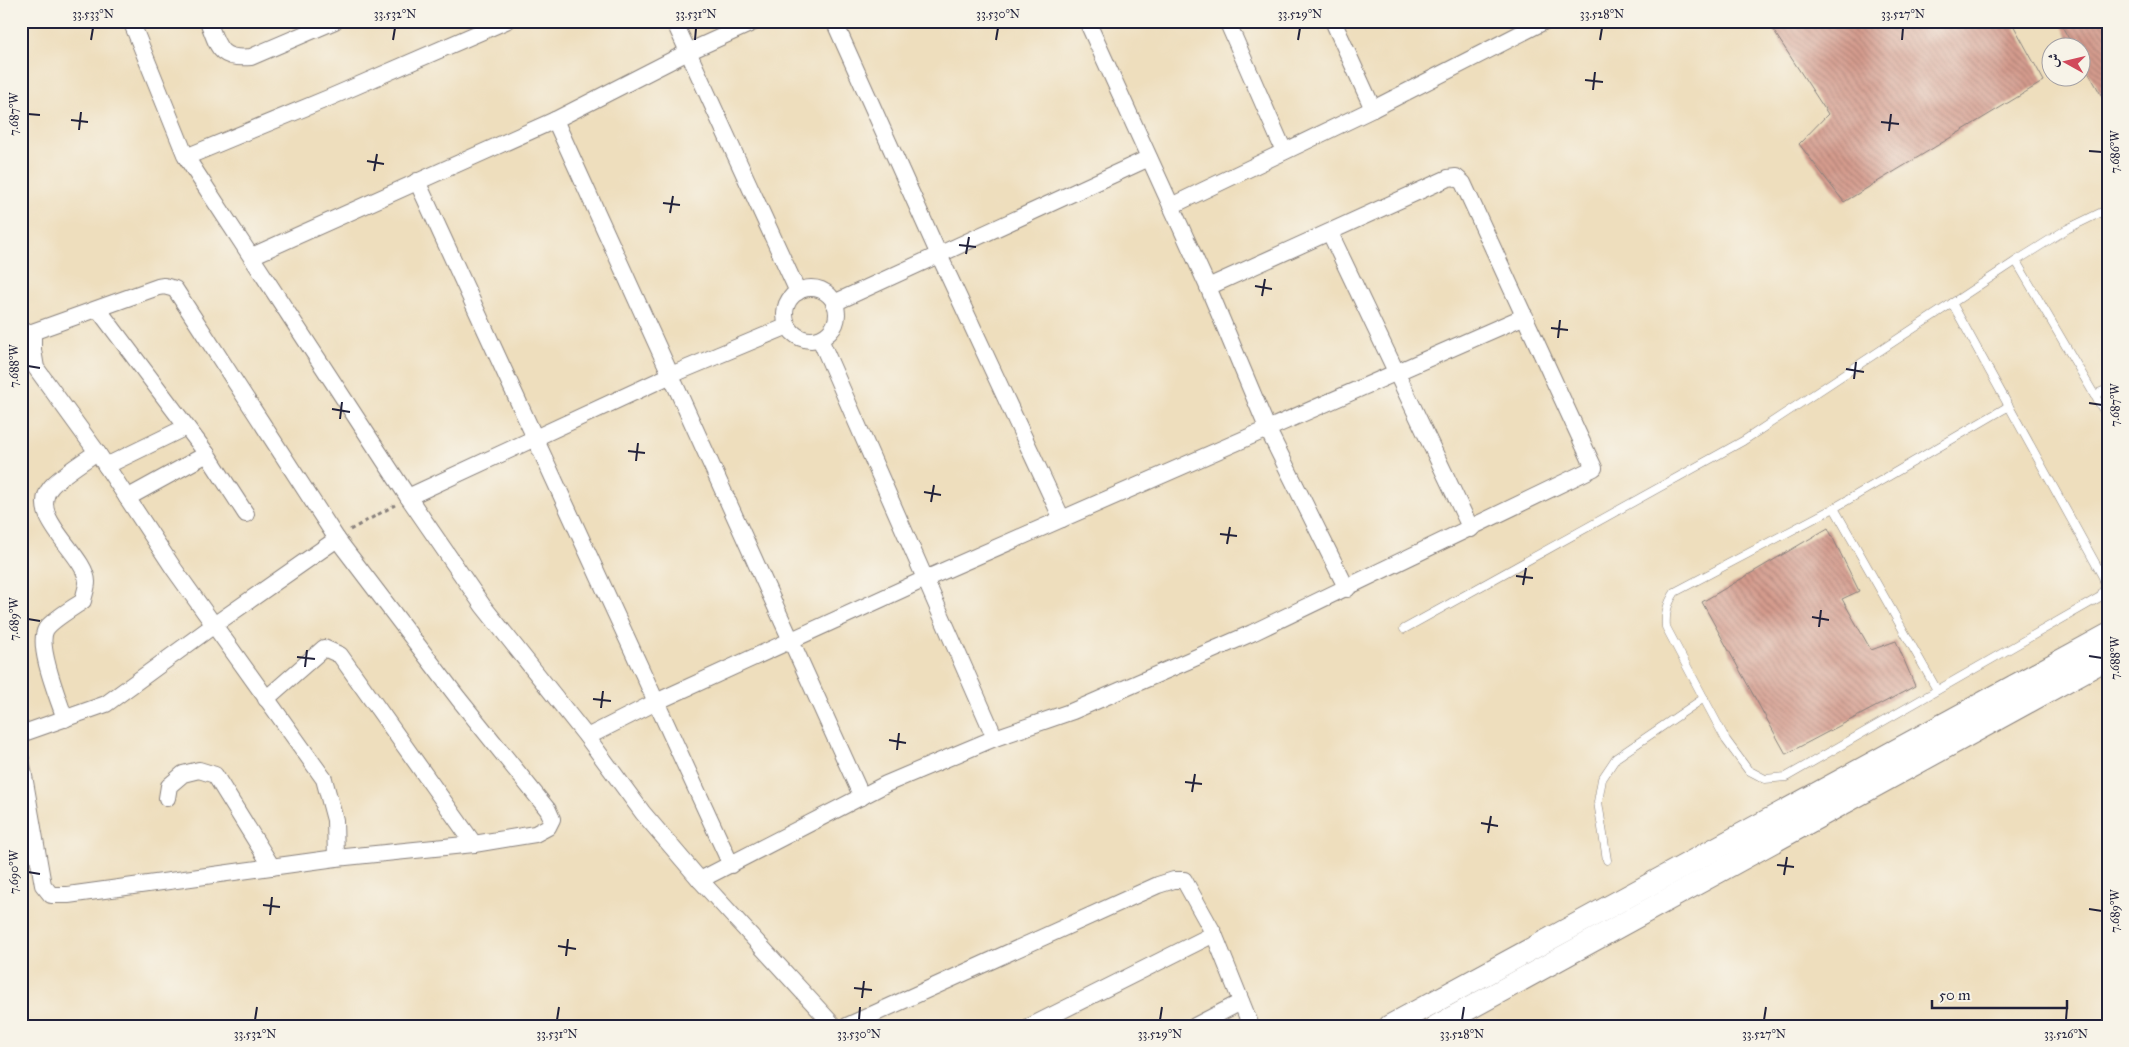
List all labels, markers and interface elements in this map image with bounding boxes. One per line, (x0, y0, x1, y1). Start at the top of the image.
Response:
text: 33.533°N (72, 7, 114, 21)
text: 33.532°N (374, 7, 416, 21)
text: 33.531°N (675, 7, 717, 21)
text: 33.530°N (976, 7, 1020, 21)
text: 33.529°N (1278, 7, 1322, 21)
text: 33.528°N (1580, 7, 1624, 21)
text: 33.527°N (1881, 7, 1925, 21)
north arrow (2042, 38, 2092, 88)
text: ش (2044, 52, 2063, 68)
text: 7.687°W (7, 92, 21, 136)
text: 7.686°W (2108, 130, 2122, 174)
text: 7.688°W (7, 344, 21, 388)
text: 7.687°W (2108, 383, 2122, 427)
text: 7.689°W (7, 597, 21, 641)
text: 7.688°W (2108, 636, 2122, 680)
text: 7.690°W (7, 849, 21, 894)
text: 7.689°W (2108, 889, 2122, 933)
scale bar (1932, 977, 2066, 1009)
text: 50 m (1939, 986, 1971, 1004)
text: 33.532°N (234, 1027, 276, 1041)
text: 33.531°N (536, 1027, 578, 1041)
text: 33.530°N (837, 1027, 881, 1041)
text: 33.529°N (1138, 1027, 1182, 1041)
text: 33.528°N (1440, 1027, 1484, 1041)
text: 33.527°N (1742, 1027, 1786, 1041)
text: 33.526°N (2044, 1027, 2088, 1041)

